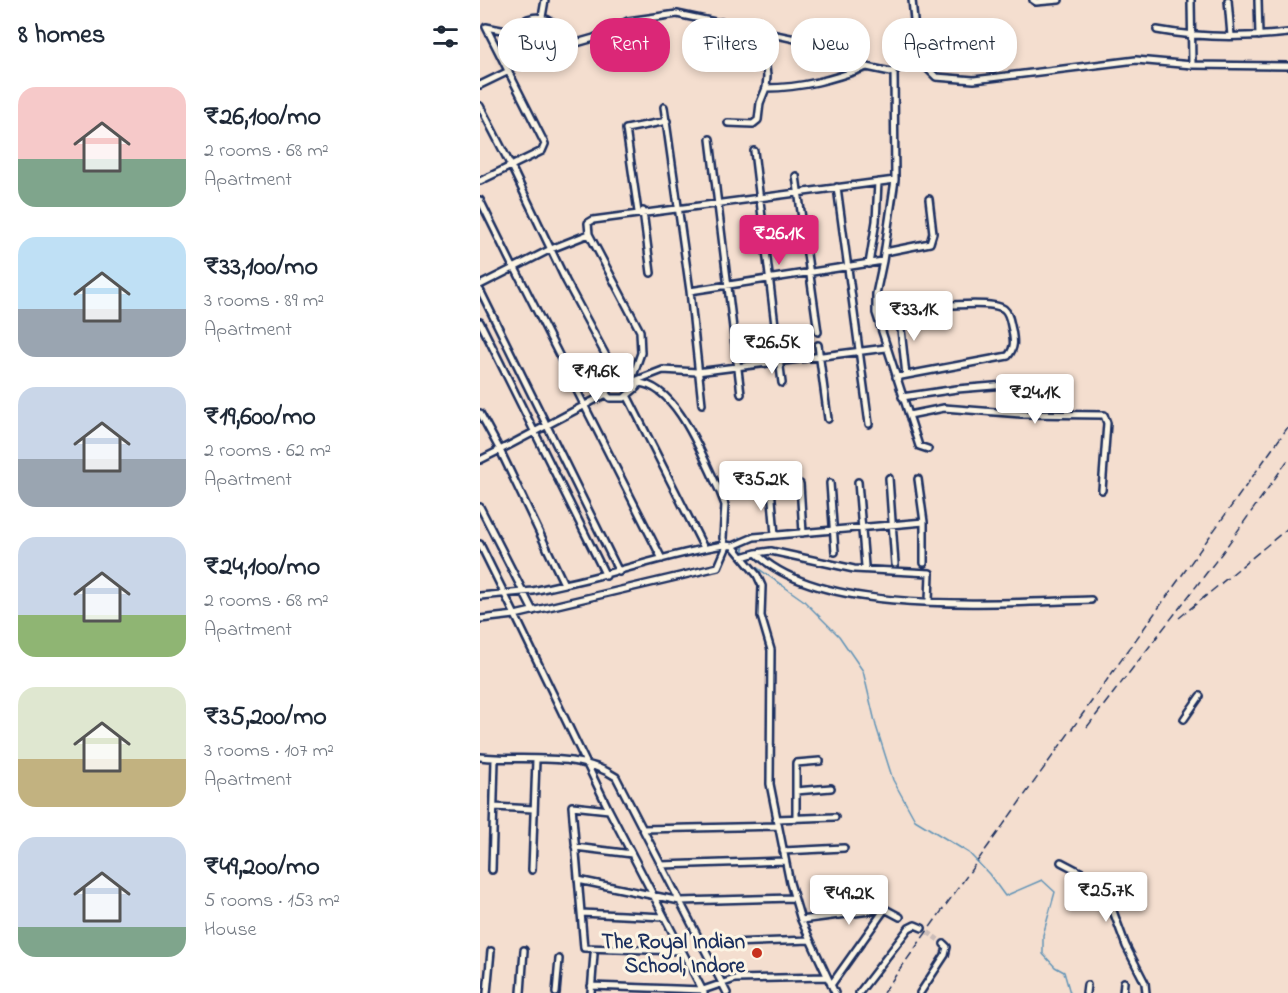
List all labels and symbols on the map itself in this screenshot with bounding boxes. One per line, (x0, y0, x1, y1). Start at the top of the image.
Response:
pin: ₹26.1K (730, 215, 828, 266)
pin: ₹33.1K (865, 291, 963, 342)
pin: ₹26.5K (723, 324, 821, 375)
pin: ₹19.6K (547, 353, 645, 404)
pin: ₹24.1K (986, 374, 1084, 425)
pin: ₹35.2K (712, 461, 810, 512)
pin: ₹25.7K (1057, 872, 1155, 923)
pin: ₹49.2K (800, 875, 898, 926)
place label: The Royal Indian School, Indore (601, 928, 746, 982)
marker: The Royal Indian School, Indore (750, 946, 764, 960)

